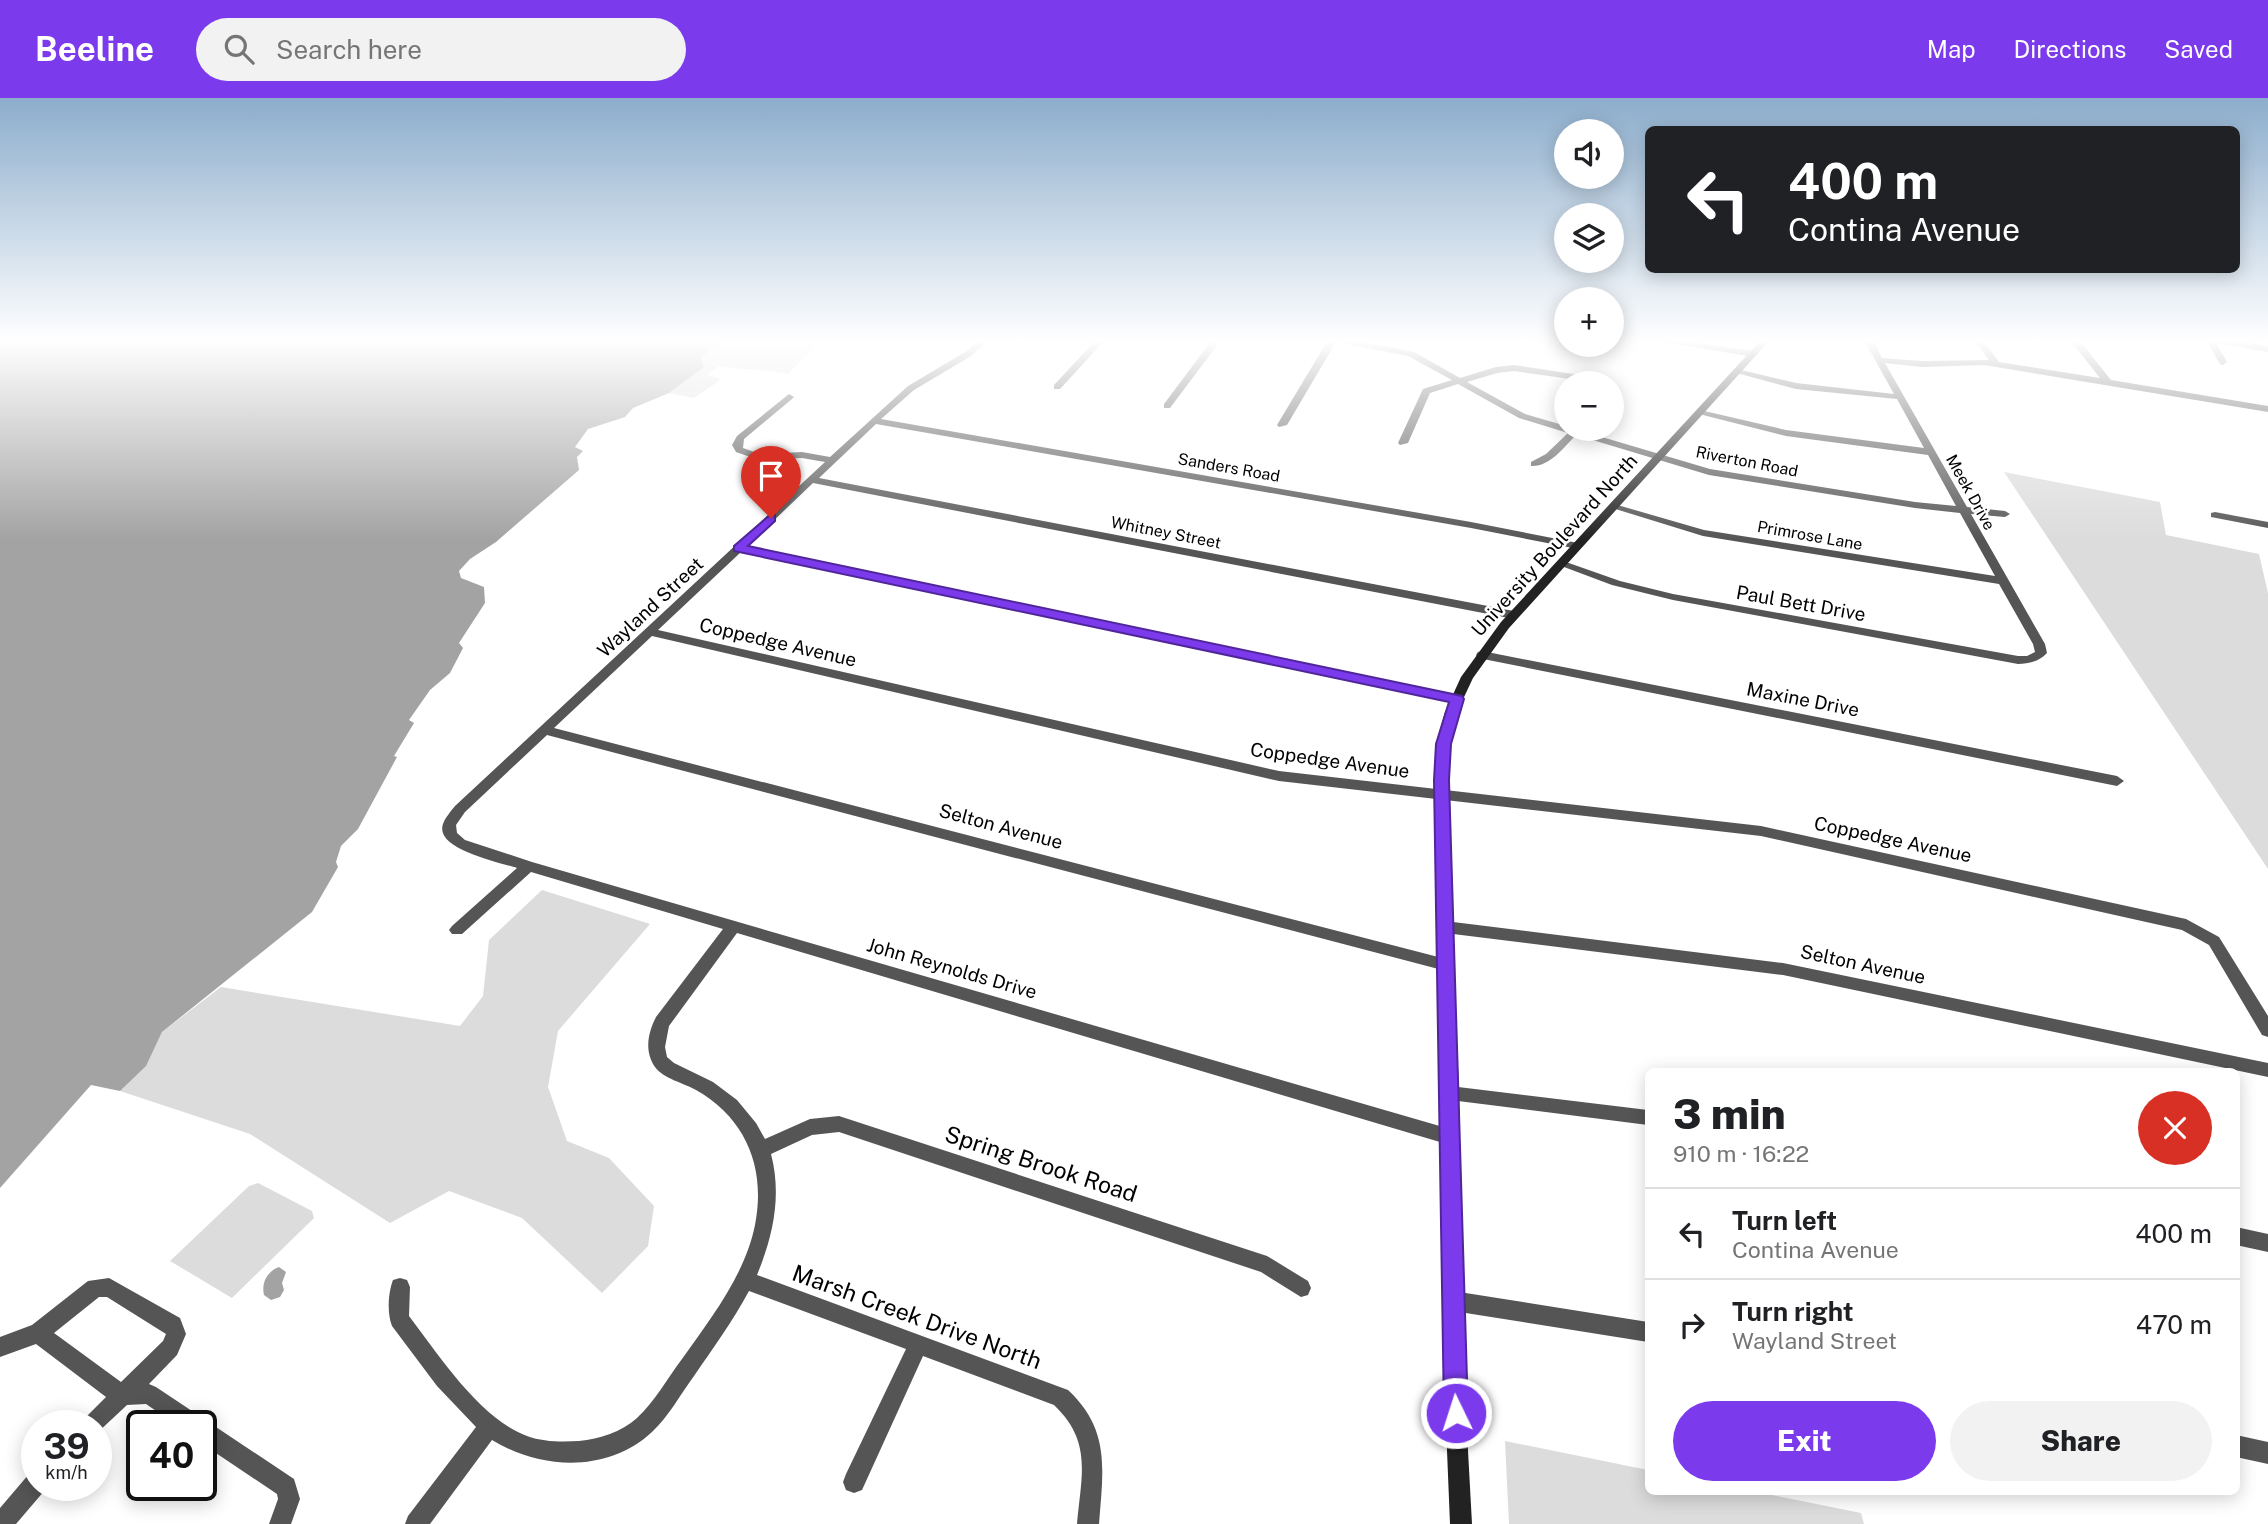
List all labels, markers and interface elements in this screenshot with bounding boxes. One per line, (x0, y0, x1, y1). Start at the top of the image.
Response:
search box (196, 18, 686, 81)
text: Beeline (35, 30, 154, 68)
icon: search (220, 30, 258, 68)
text: Search here (276, 34, 422, 65)
text: Map (1927, 35, 1976, 63)
text: Directions (2014, 35, 2126, 63)
text: Saved (2164, 35, 2233, 63)
map controls (1554, 119, 1624, 441)
button: sound (1554, 119, 1624, 189)
text: 400 m (1788, 152, 1938, 210)
icon: left (1673, 154, 1764, 245)
button: layers (1554, 203, 1624, 273)
text: Contina Avenue (1788, 211, 2020, 248)
button: + (1554, 287, 1624, 357)
button: − (1554, 371, 1624, 441)
street label: Riverton Road (1694, 442, 1800, 481)
pin (741, 446, 801, 518)
street label: Sanders Road (1176, 449, 1281, 486)
street label: University Boulevard North (1467, 450, 1641, 640)
street label: Meek Drive (1942, 451, 1999, 533)
icon: arrive (752, 457, 790, 495)
street label: Whitney Street (1109, 512, 1223, 553)
street label: Primrose Lane (1756, 517, 1864, 554)
street label: Wayland Street (593, 552, 707, 662)
street label: Paul Bett Drive (1735, 581, 1867, 625)
street label: Coppedge Avenue (697, 613, 859, 671)
street label: Maxine Drive (1745, 677, 1861, 721)
street label: Coppedge Avenue (1249, 738, 1411, 782)
street label: Selton Avenue (937, 799, 1065, 853)
street label: Coppedge Avenue (1812, 812, 1974, 866)
street label: John Reynolds Drive (864, 933, 1040, 1003)
street label: Selton Avenue (1798, 940, 1928, 988)
text: 3 min (1673, 1089, 1786, 1138)
button: close (2138, 1091, 2212, 1165)
street label: Spring Brook Road (942, 1120, 1141, 1207)
text: 910 m · 16:22 (1673, 1140, 1809, 1167)
text: Turn left (1732, 1205, 1837, 1236)
icon: left (1673, 1215, 1711, 1253)
text: 400 m (2135, 1218, 2212, 1249)
text: Contina Avenue (1732, 1236, 1899, 1263)
street label: Marsh Creek Drive North (789, 1259, 1045, 1374)
text: Turn right (1732, 1296, 1854, 1327)
icon: right (1673, 1306, 1711, 1344)
text: 470 m (2136, 1309, 2212, 1340)
text: Wayland Street (1732, 1327, 1897, 1354)
position arrow (1419, 1376, 1493, 1450)
button: Exit (1673, 1401, 1936, 1481)
button: Share (1950, 1401, 2212, 1481)
speed limit sign: 40 (126, 1410, 217, 1501)
text: 39 (43, 1426, 90, 1467)
text: km/h (45, 1462, 88, 1483)

